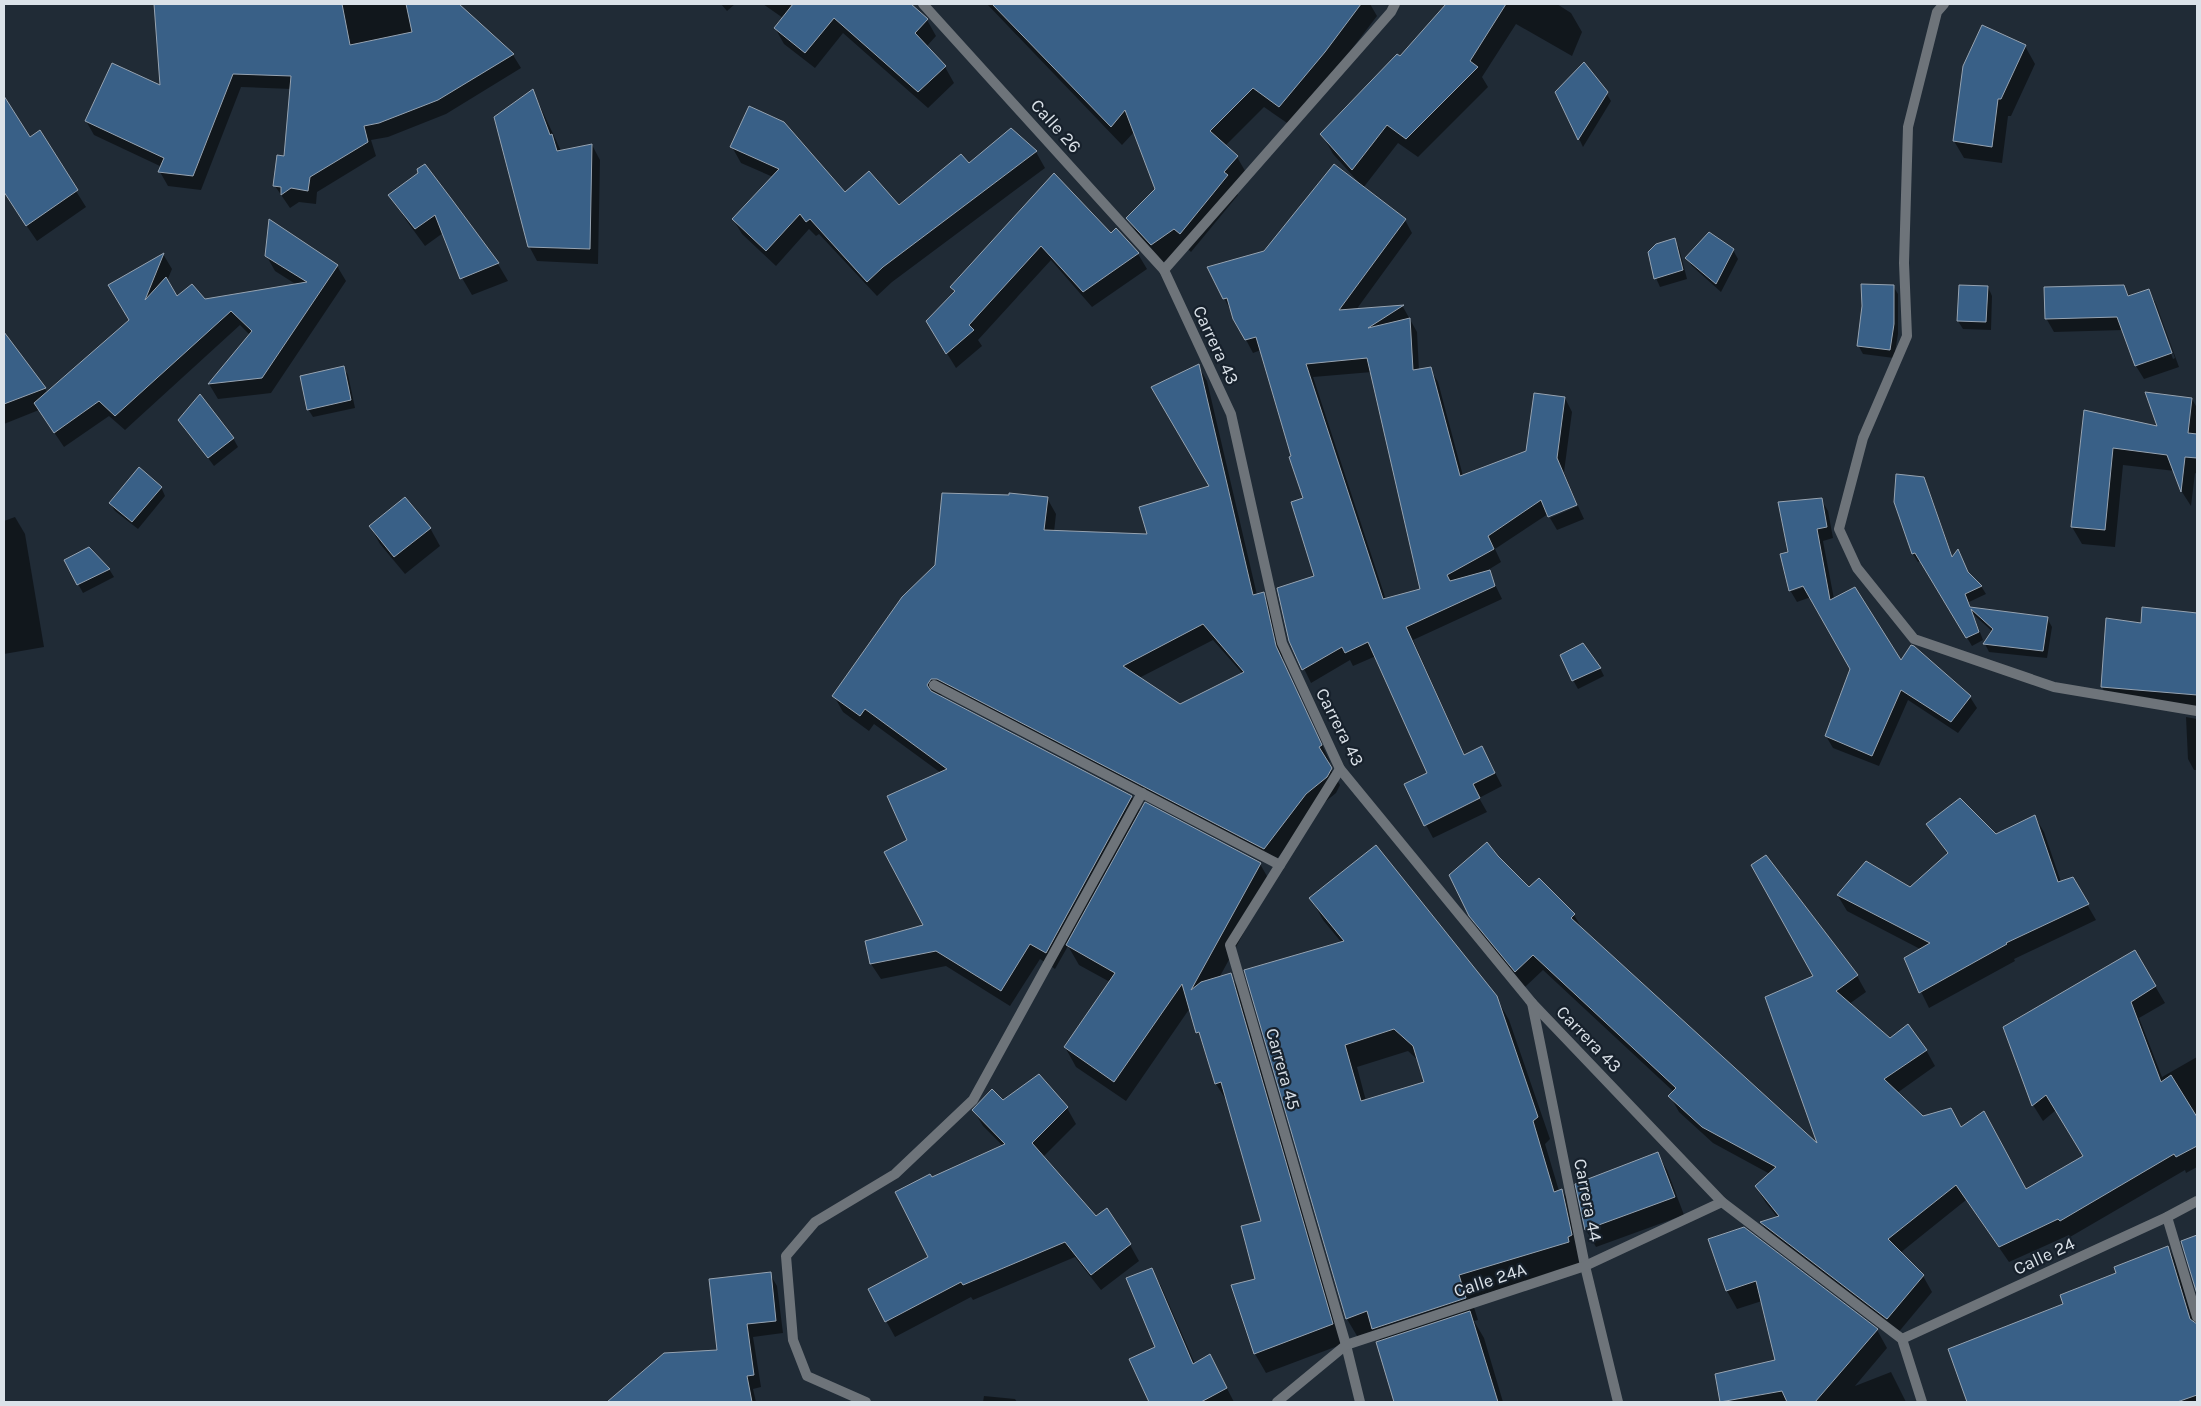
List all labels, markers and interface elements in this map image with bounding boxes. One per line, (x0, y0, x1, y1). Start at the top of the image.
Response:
street label: Calle 26 (1026, 94, 1086, 158)
street label: Carrera 43 (1188, 302, 1244, 388)
street label: Carrera 43 (1311, 684, 1369, 770)
street label: Carrera 43 (1552, 1001, 1626, 1077)
street label: Carrera 45 (1261, 1026, 1305, 1112)
street label: Carrera 44 (1569, 1157, 1607, 1243)
street label: Calle 24 (2010, 1232, 2078, 1280)
street label: Calle 24A (1451, 1258, 1529, 1302)

